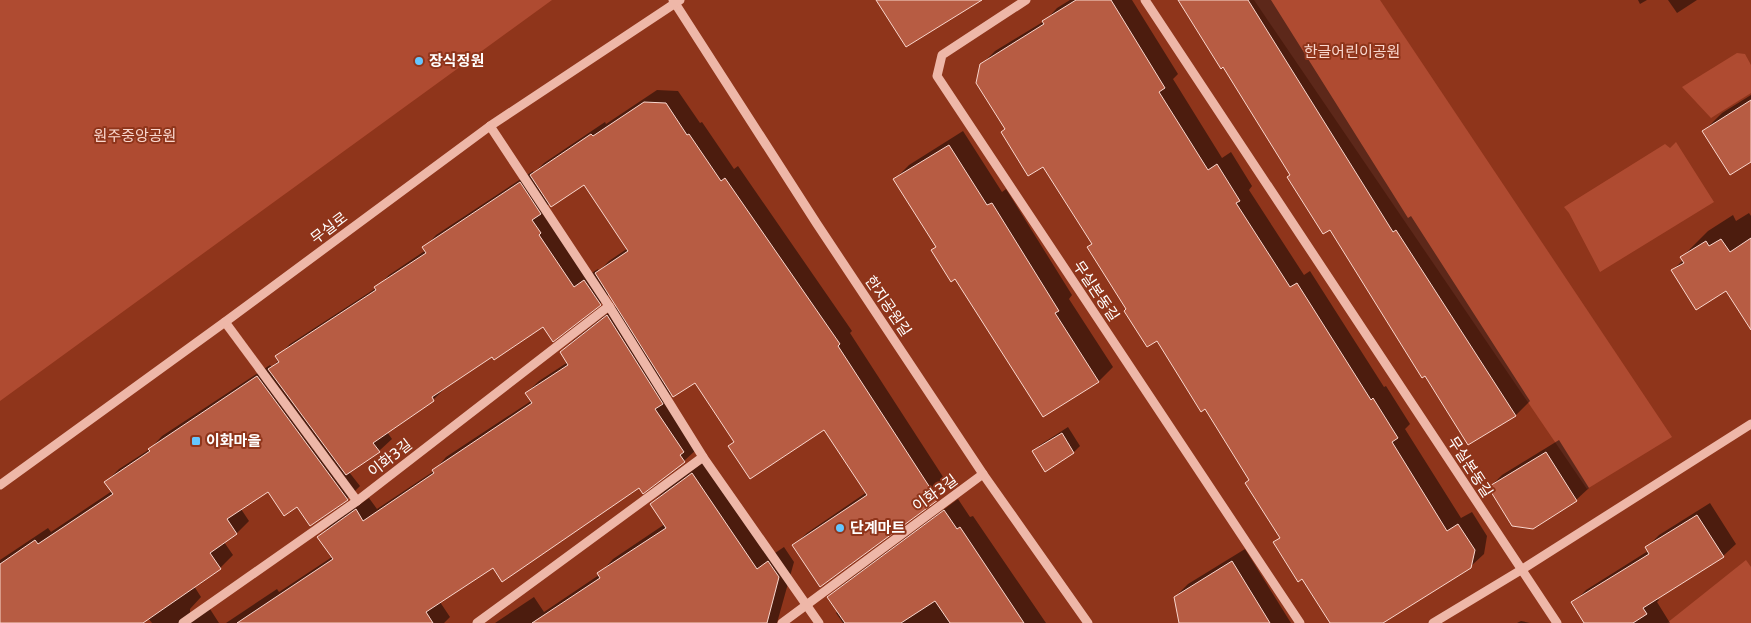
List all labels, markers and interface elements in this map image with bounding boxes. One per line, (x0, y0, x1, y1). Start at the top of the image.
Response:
park label: 한글어린이공원 (1304, 43, 1400, 61)
place label: 장식정원 (429, 52, 484, 70)
marker: 장식정원 (413, 55, 425, 67)
park label: 원주중앙공원 (94, 127, 176, 145)
street label: 무실로 (307, 208, 351, 248)
street label: 무실본동길 (1069, 257, 1123, 325)
street label: 한지공원길 (861, 272, 915, 340)
place label: 이화마을 (206, 432, 261, 450)
street label: 무실본동길 (1444, 433, 1496, 501)
marker: 이화마을 (190, 435, 202, 447)
street label: 이화3길 (364, 435, 416, 481)
street label: 이화3길 (909, 471, 961, 515)
place label: 단계마트 (850, 519, 905, 537)
marker: 단계마트 (834, 522, 846, 534)

